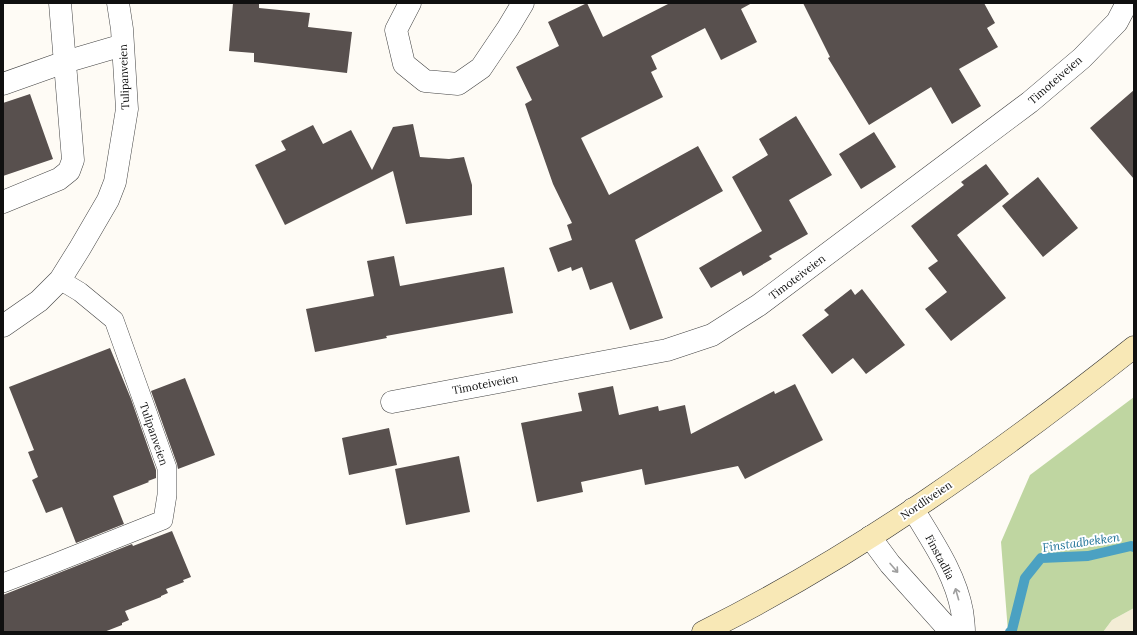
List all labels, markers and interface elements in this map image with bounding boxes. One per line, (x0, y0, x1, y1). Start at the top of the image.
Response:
street label: Tulipanveien (116, 44, 132, 110)
street label: Timoteiveien (1025, 53, 1085, 107)
street label: Timoteiveien (766, 251, 828, 303)
street label: Timoteiveien (451, 371, 519, 397)
street label: Tulipanveien (137, 401, 171, 468)
street label: Nordliveien (898, 477, 955, 522)
water label: Finstadbekken (1041, 529, 1121, 555)
street label: Finstadlia (922, 532, 958, 582)
one-way arrow (889, 563, 898, 573)
one-way arrow (953, 587, 961, 600)

